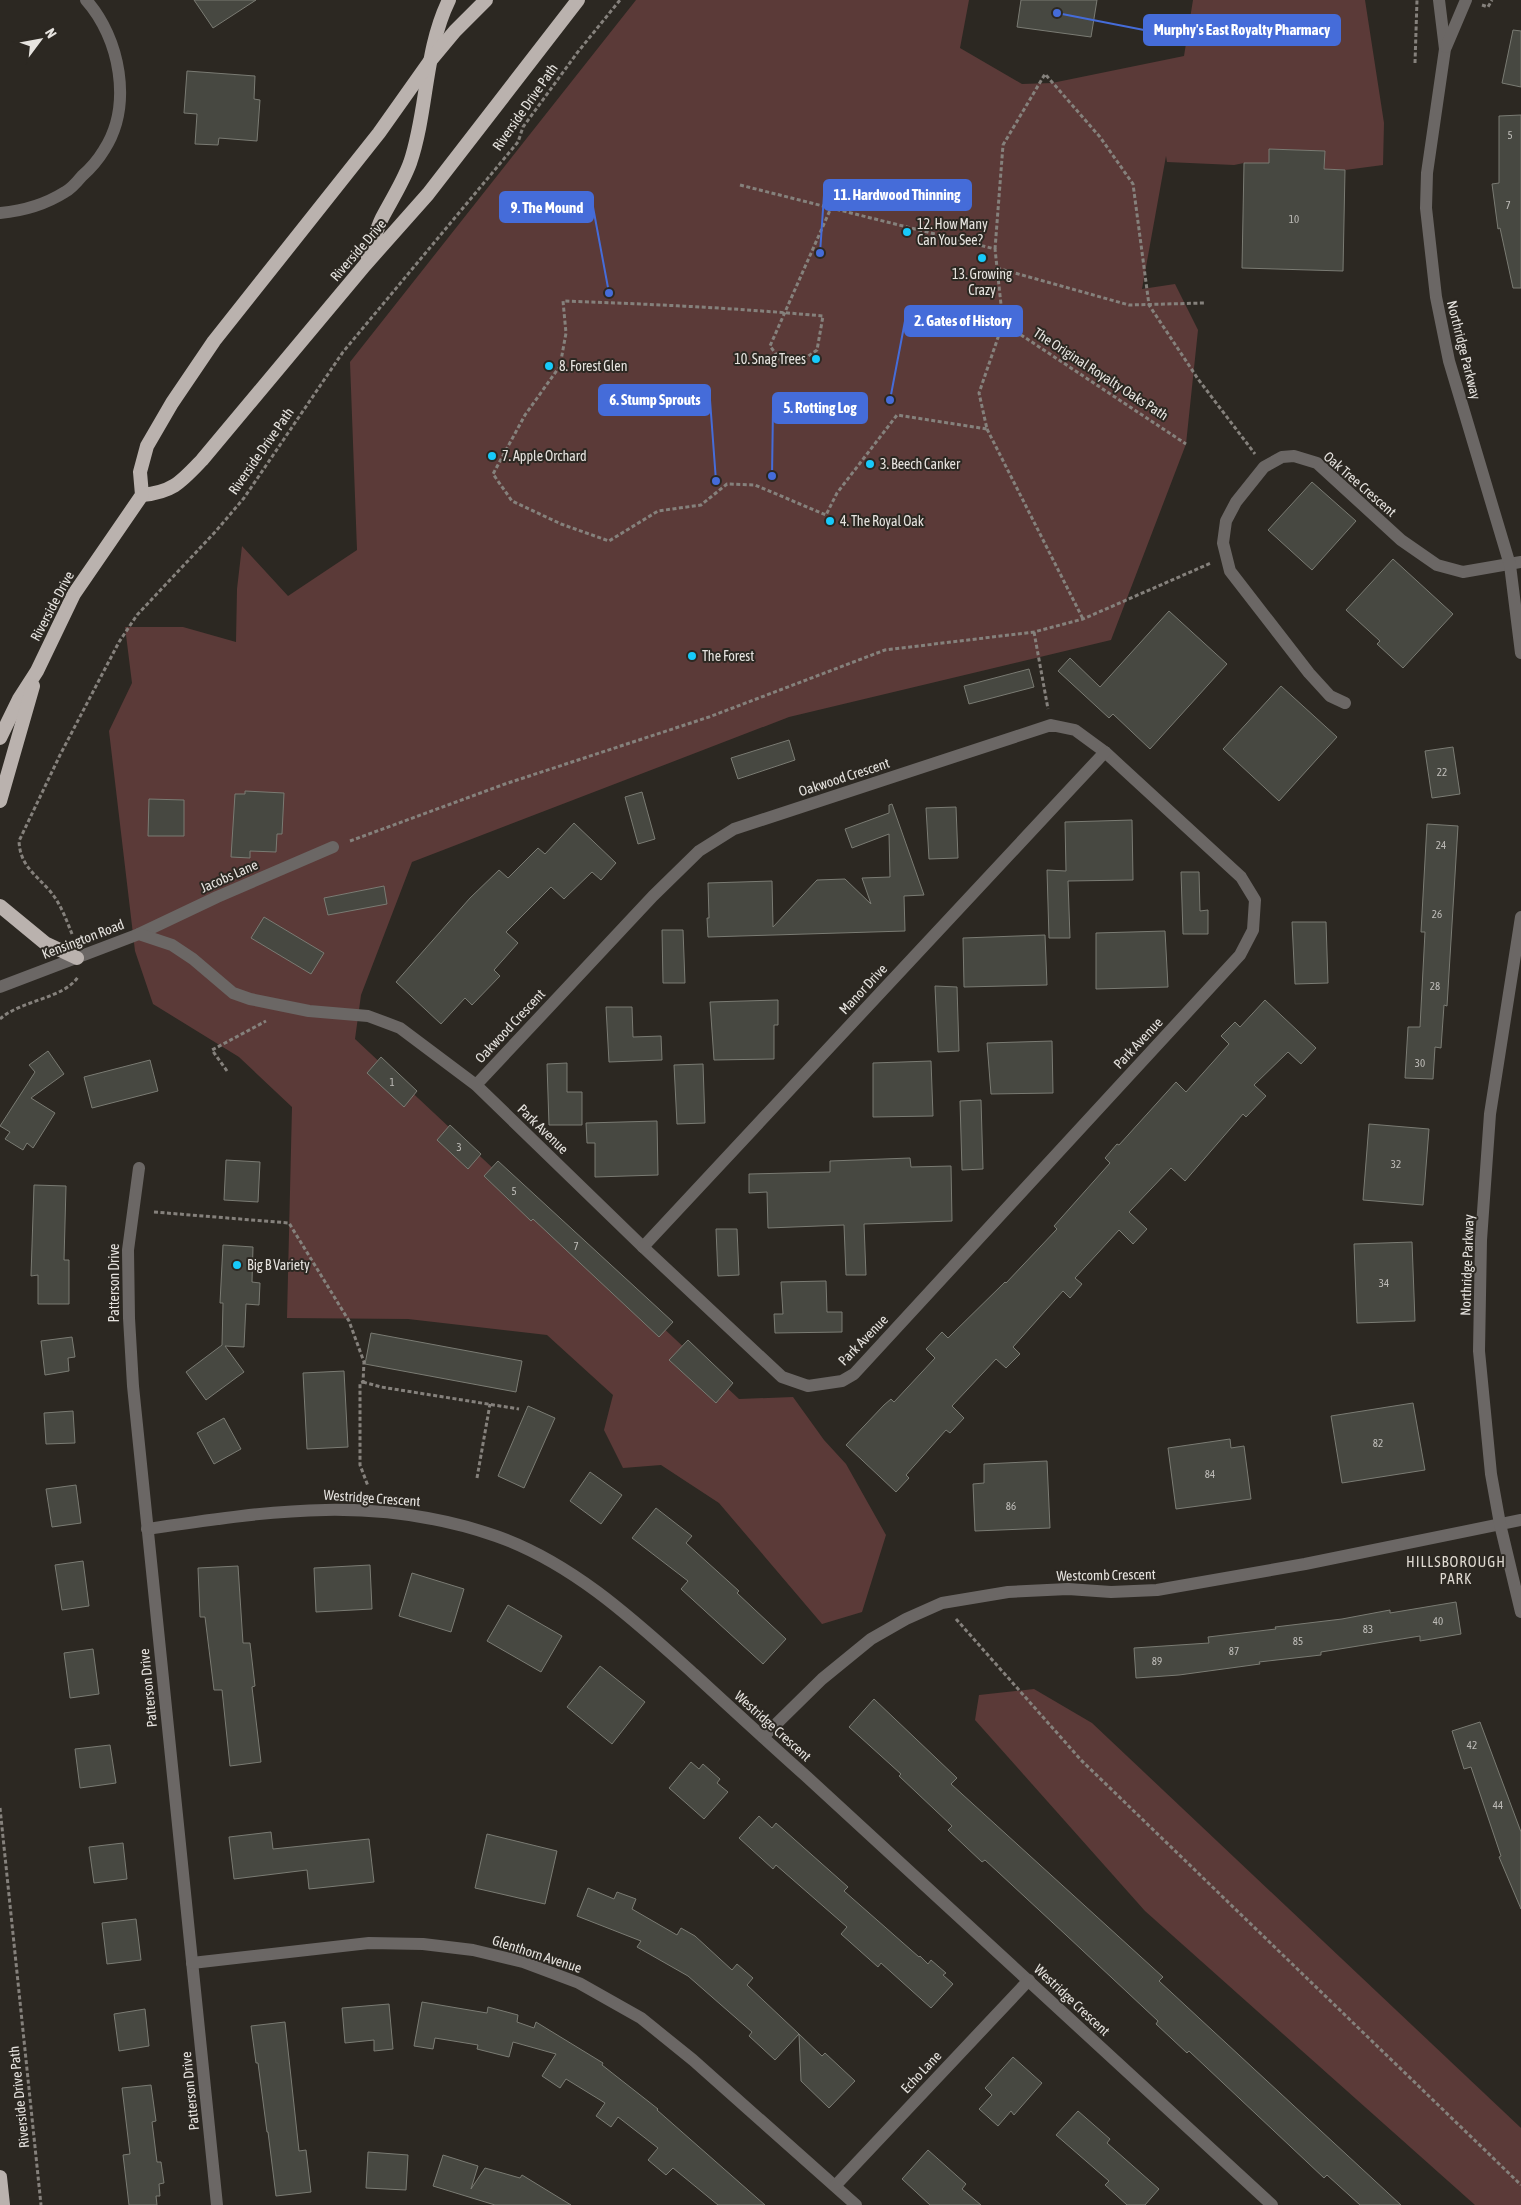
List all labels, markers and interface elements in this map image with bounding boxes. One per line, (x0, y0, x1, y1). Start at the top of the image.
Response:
north arrow (15, 15, 65, 65)
callout: Murphy's East Royalty Pharmacy (1144, 15, 1340, 45)
text: Murphy's East Royalty Pharmacy (1154, 21, 1331, 38)
text: N (42, 25, 60, 41)
street label: Riverside Drive Path (489, 60, 561, 154)
house number: 5 (1507, 129, 1513, 141)
callout: 11. Hardwood Thinning (824, 180, 971, 210)
text: 11. Hardwood Thinning (834, 186, 961, 203)
callout: 9. The Mound (500, 192, 593, 222)
text: 9. The Mound (511, 199, 583, 216)
house number: 7 (1505, 199, 1511, 211)
house number: 10 (1289, 213, 1299, 225)
street label: Riverside Drive (327, 216, 389, 284)
place label: 12. How Many Can You See? (917, 216, 988, 248)
marker: 12. How Many Can You See? (901, 226, 913, 238)
marker: 13. Growing Crazy (976, 252, 988, 264)
place label: 13. Growing Crazy (952, 266, 1012, 298)
street label: Northridge Parkway (1444, 299, 1484, 401)
callout: 2. Gates of History (905, 306, 1022, 336)
text: 2. Gates of History (914, 312, 1013, 329)
street label: The Original Royalty Oaks Path (1031, 324, 1171, 424)
place label: 10. Snag Trees (734, 351, 806, 367)
marker: 10. Snag Trees (810, 353, 822, 365)
place label: 8. Forest Glen (559, 358, 627, 374)
marker: 8. Forest Glen (543, 360, 555, 372)
callout: 6. Stump Sprouts (599, 385, 710, 415)
text: 6. Stump Sprouts (609, 391, 701, 408)
callout: 5. Rotting Log (773, 393, 867, 423)
text: 5. Rotting Log (783, 399, 857, 416)
street label: Riverside Drive Path (225, 404, 297, 498)
place label: 7. Apple Orchard (502, 448, 587, 464)
street label: Oak Tree Crescent (1320, 448, 1400, 520)
marker: 7. Apple Orchard (486, 450, 498, 462)
place label: 3. Beech Canker (880, 456, 961, 472)
marker: 3. Beech Canker (864, 458, 876, 470)
place label: 4. The Royal Oak (840, 513, 924, 529)
marker: 4. The Royal Oak (824, 515, 836, 527)
street label: Riverside Drive (27, 568, 77, 644)
place label: The Forest (702, 648, 754, 664)
marker: The Forest (686, 650, 698, 662)
street label: Oakwood Crescent (796, 755, 892, 799)
house number: 22 (1437, 766, 1447, 778)
house number: 24 (1436, 839, 1446, 851)
street label: Jacobs Lane (198, 856, 260, 896)
house number: 26 (1432, 908, 1442, 920)
street label: Kensington Road (40, 916, 126, 962)
street label: Manor Drive (836, 961, 890, 1017)
house number: 28 (1430, 980, 1440, 992)
street label: Oakwood Crescent (472, 986, 548, 1066)
street label: Park Avenue (1110, 1014, 1166, 1072)
house number: 30 (1415, 1057, 1425, 1069)
house number: 1 (389, 1076, 395, 1088)
street label: Park Avenue (514, 1101, 572, 1157)
house number: 3 (456, 1141, 462, 1153)
house number: 32 (1391, 1158, 1401, 1170)
house number: 5 (511, 1185, 517, 1197)
street label: Northridge Parkway (1457, 1214, 1477, 1316)
house number: 7 (573, 1240, 579, 1252)
street label: Patterson Drive (106, 1244, 122, 1322)
place label: Big B Variety (247, 1257, 310, 1273)
marker: Big B Variety (231, 1259, 243, 1271)
house number: 34 (1379, 1277, 1389, 1289)
street label: Park Avenue (835, 1311, 891, 1369)
house number: 82 (1373, 1437, 1383, 1449)
house number: 84 (1205, 1468, 1215, 1480)
street label: Westridge Crescent (323, 1487, 421, 1509)
house number: 86 (1006, 1500, 1016, 1512)
district label: HILLSBOROUGH PARK (1406, 1553, 1506, 1587)
street label: Westcomb Crescent (1056, 1566, 1156, 1584)
house number: 40 (1433, 1615, 1443, 1627)
house number: 83 (1363, 1623, 1373, 1635)
house number: 85 (1293, 1635, 1303, 1647)
house number: 87 (1229, 1645, 1239, 1657)
street label: Patterson Drive (136, 1648, 160, 1728)
house number: 89 (1152, 1655, 1162, 1667)
street label: Westridge Crescent (732, 1688, 814, 1764)
house number: 42 (1467, 1739, 1477, 1751)
house number: 44 (1493, 1799, 1503, 1811)
street label: Glenthorn Avenue (490, 1932, 584, 1976)
street label: Westridge Crescent (1031, 1961, 1113, 2039)
street label: Riverside Drive Path (6, 2045, 32, 2149)
street label: Echo Lane (898, 2048, 944, 2096)
street label: Patterson Drive (178, 2051, 202, 2131)

